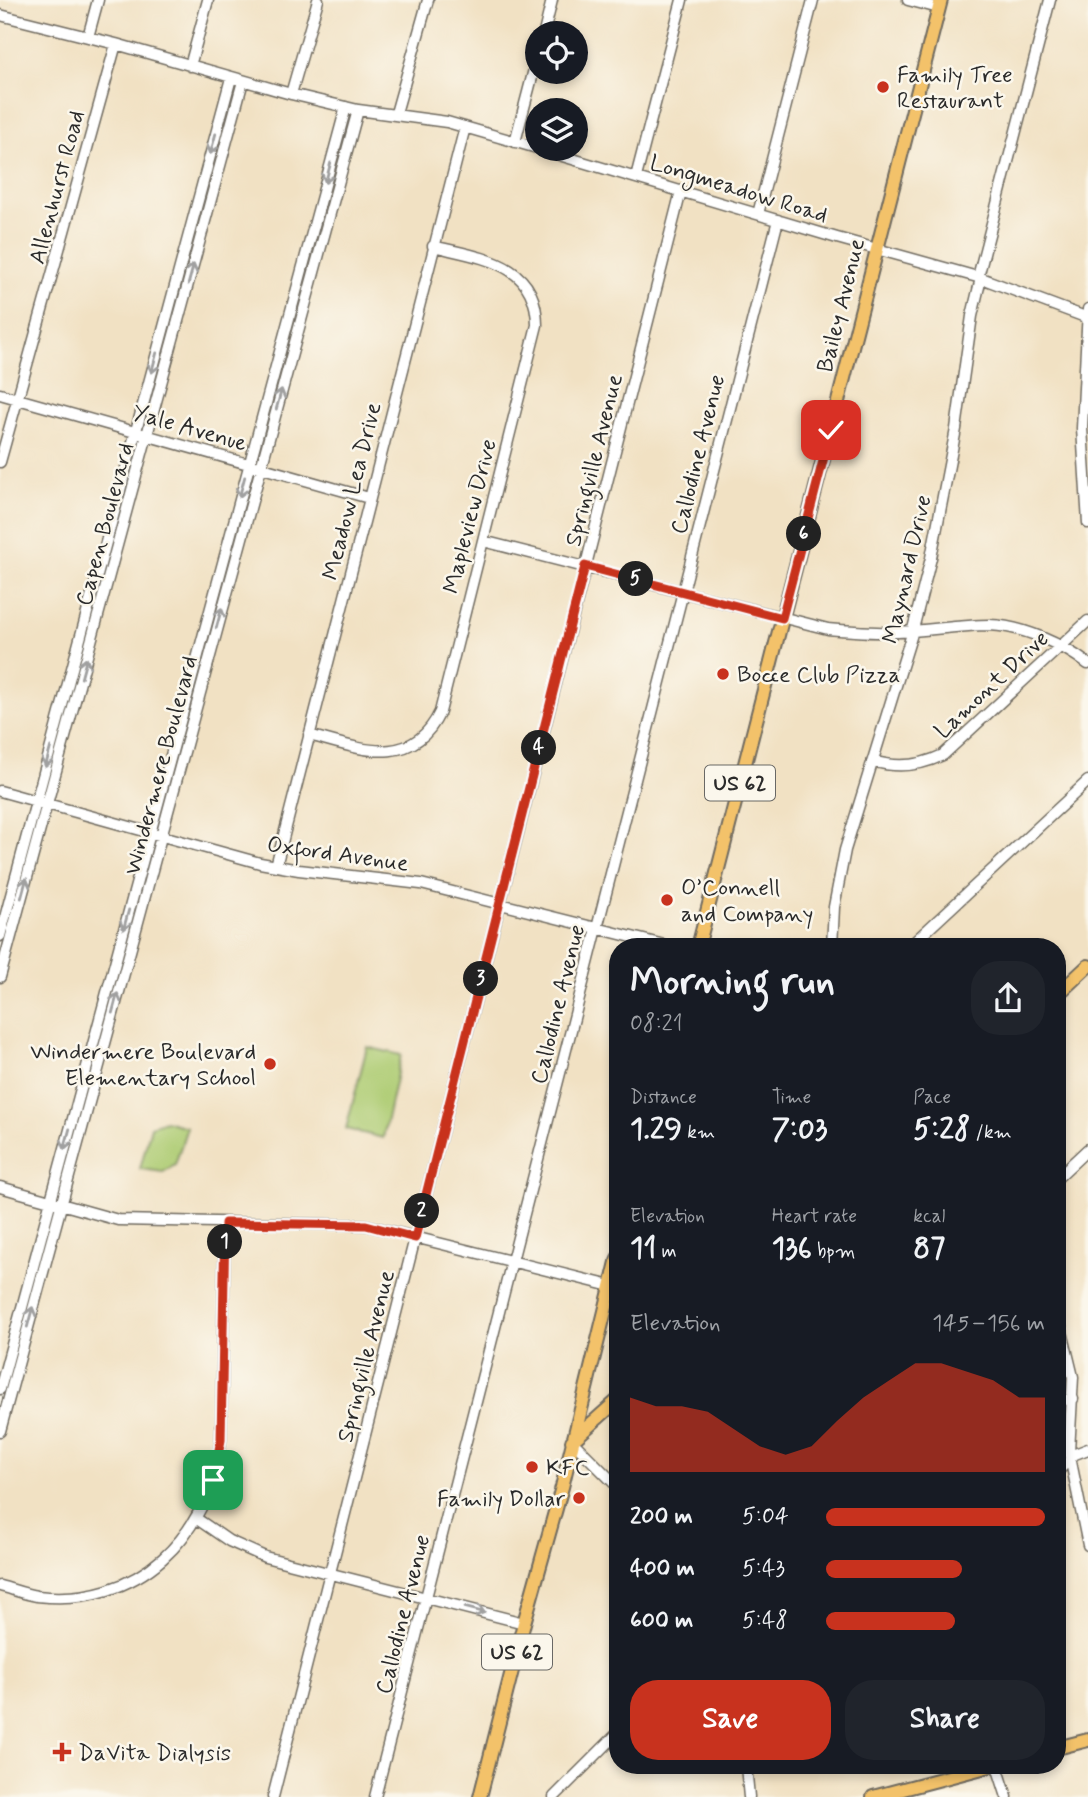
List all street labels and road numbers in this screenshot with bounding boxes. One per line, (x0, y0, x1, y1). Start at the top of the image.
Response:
street label: Allenhurst Road (23, 107, 93, 268)
street label: Longmeadow Road (645, 149, 831, 233)
street label: Bailey Avenue (811, 235, 873, 376)
street label: Springville Avenue (559, 371, 633, 550)
street label: Callodine Avenue (665, 372, 733, 537)
street label: Yale Avenue (129, 398, 250, 460)
street label: Meadow Lea Drive (316, 399, 390, 583)
street label: Mapleview Drive (437, 436, 505, 597)
street label: Capen Boulevard (70, 440, 142, 609)
street label: Maynard Drive (876, 492, 940, 647)
street label: Lamont Drive (929, 625, 1056, 746)
street label: Windermere Boulevard (118, 653, 206, 878)
road number: US 62 (705, 766, 775, 800)
street label: Oxford Avenue (265, 830, 410, 881)
street label: Callodine Avenue (525, 922, 593, 1087)
street label: Springville Avenue (331, 1267, 405, 1446)
street label: Callodine Avenue (370, 1532, 438, 1697)
road number: US 62 (482, 1634, 552, 1670)

